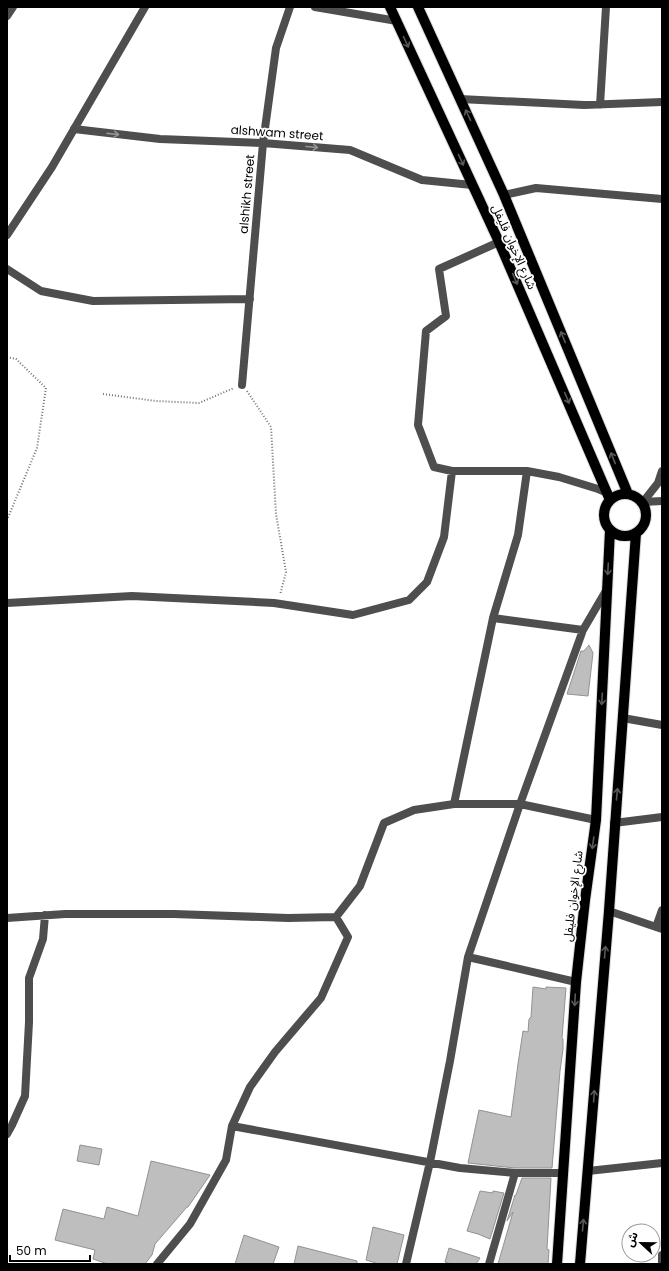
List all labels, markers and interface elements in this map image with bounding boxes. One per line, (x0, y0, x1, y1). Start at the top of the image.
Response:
one-way arrow (403, 36, 410, 48)
one-way arrow (464, 110, 471, 122)
street label: alshwam street (230, 121, 324, 144)
one-way arrow (106, 130, 119, 137)
one-way arrow (305, 143, 318, 150)
street label: alshikh street (235, 154, 258, 234)
one-way arrow (458, 154, 465, 166)
street label: شارع الإخوان فليفل (487, 202, 541, 292)
one-way arrow (512, 272, 519, 284)
one-way arrow (559, 332, 567, 344)
one-way arrow (563, 392, 571, 404)
one-way arrow (609, 452, 616, 464)
one-way arrow (605, 562, 612, 575)
one-way arrow (598, 692, 606, 705)
one-way arrow (613, 788, 620, 801)
one-way arrow (589, 836, 597, 849)
street label: شارع الإخوان فليفل (558, 849, 588, 943)
one-way arrow (602, 946, 609, 959)
one-way arrow (571, 993, 579, 1006)
one-way arrow (590, 1090, 597, 1103)
one-way arrow (579, 1219, 587, 1232)
north arrow (621, 1223, 661, 1263)
text: ش (621, 1229, 642, 1249)
scale bar (10, 1237, 90, 1263)
text: 50 m (16, 1242, 47, 1259)

